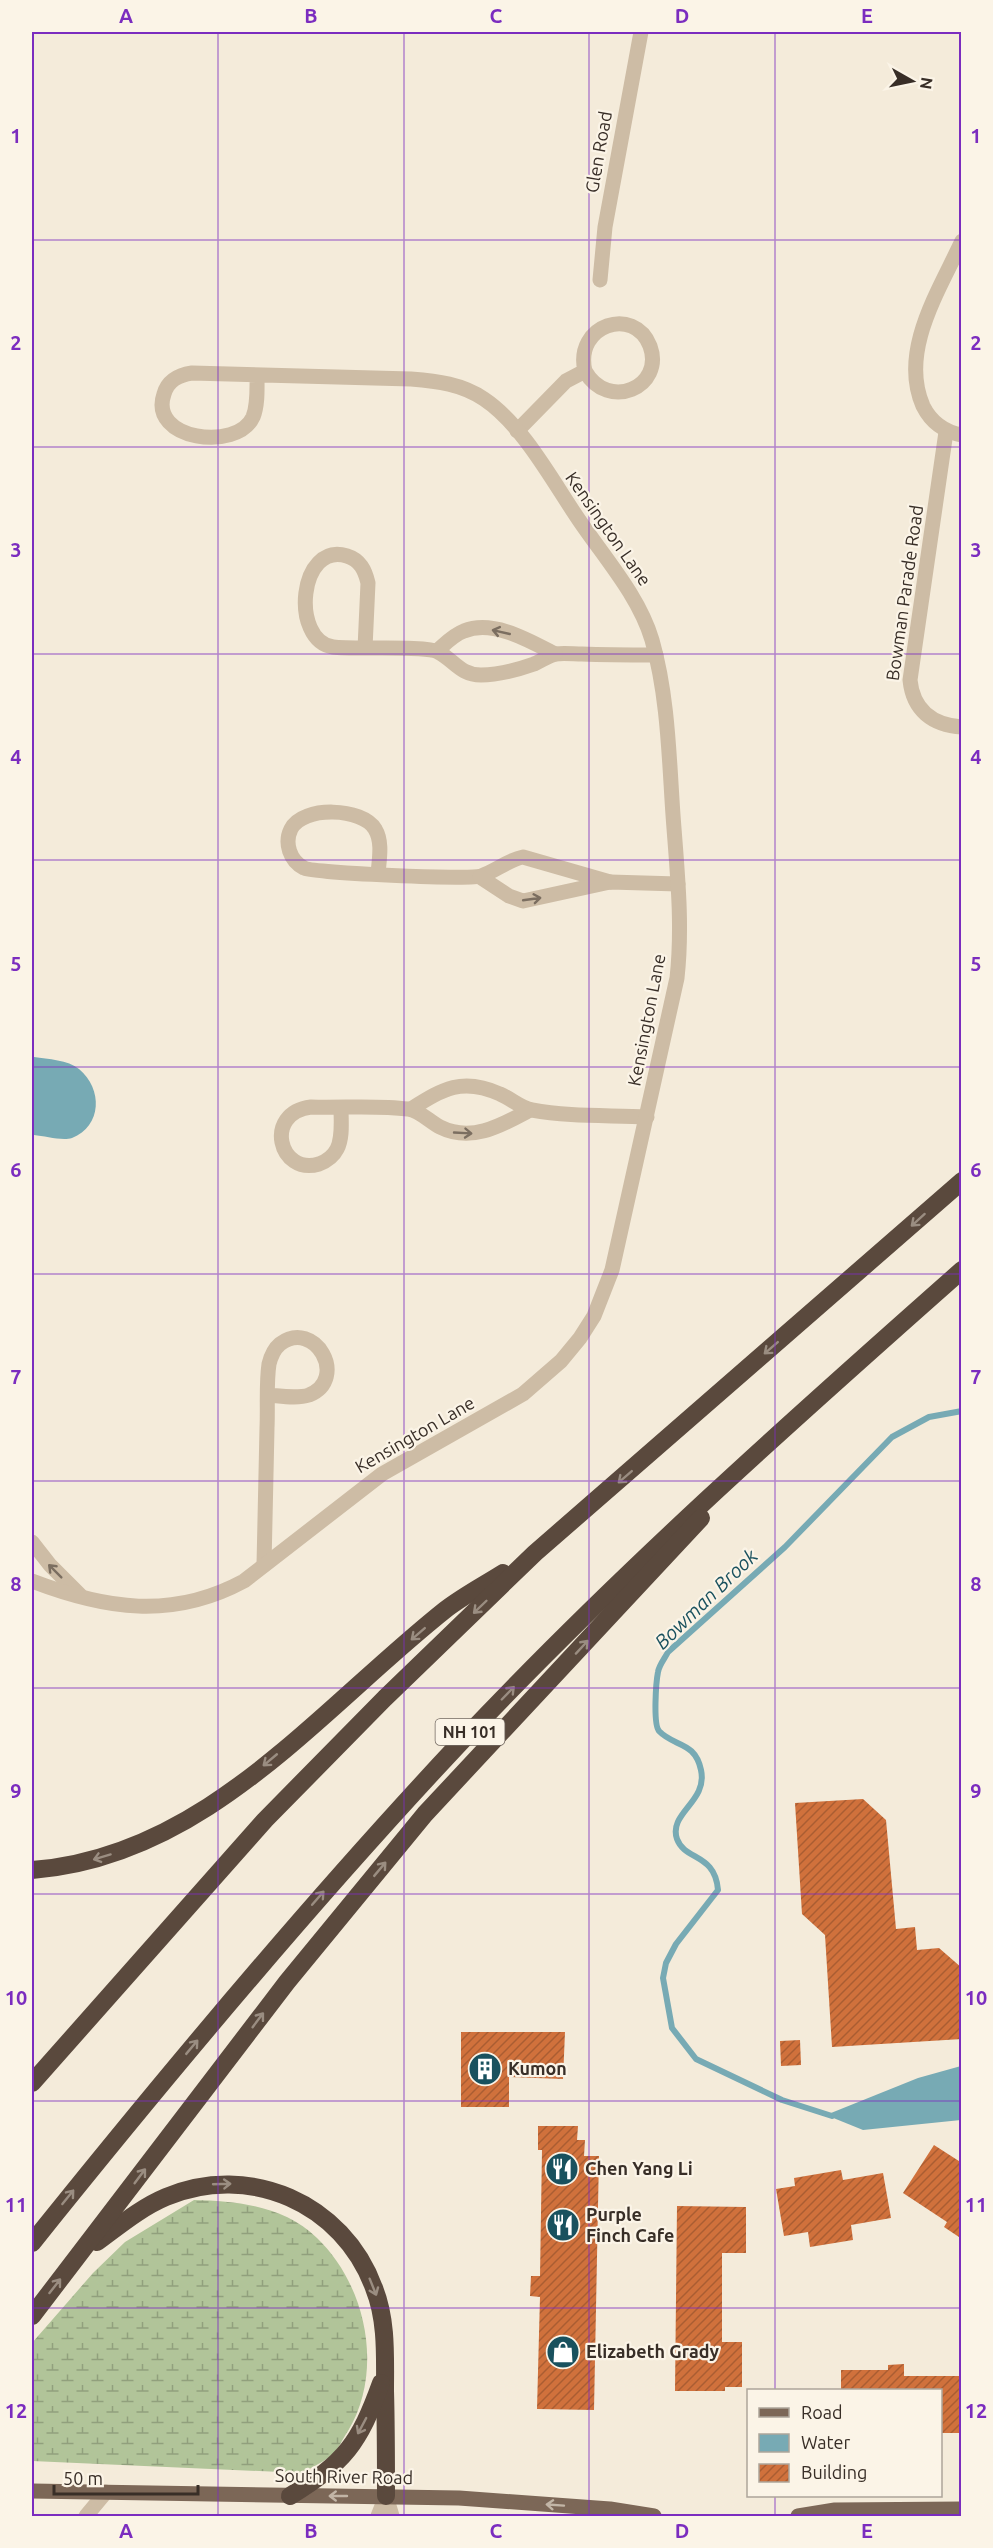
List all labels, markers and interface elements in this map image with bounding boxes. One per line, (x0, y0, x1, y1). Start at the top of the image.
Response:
text: A (119, 4, 133, 27)
text: B (304, 4, 318, 27)
text: C (490, 4, 503, 27)
text: D (675, 4, 689, 27)
text: E (861, 4, 873, 27)
north arrow (882, 51, 942, 111)
text: N (917, 76, 937, 91)
street label: Glen Road (581, 109, 615, 194)
text: 1 (10, 124, 22, 147)
text: 1 (970, 124, 982, 147)
text: 2 (10, 331, 22, 354)
text: 2 (970, 331, 982, 354)
street label: Kensington Lane (562, 468, 656, 589)
street label: Bowman Parade Road (882, 504, 926, 682)
text: 3 (10, 538, 22, 561)
text: 3 (970, 538, 982, 561)
one-way arrow (492, 626, 511, 637)
text: 4 (10, 745, 22, 768)
text: 4 (970, 745, 982, 768)
one-way arrow (521, 894, 541, 905)
text: 5 (10, 952, 22, 975)
street label: Kensington Lane (623, 952, 669, 1088)
text: 5 (970, 952, 982, 975)
one-way arrow (452, 1127, 472, 1138)
text: 6 (10, 1158, 22, 1181)
text: 6 (970, 1158, 982, 1181)
one-way arrow (911, 1213, 926, 1227)
one-way arrow (764, 1341, 779, 1355)
text: 7 (10, 1365, 22, 1388)
text: 7 (970, 1365, 982, 1388)
street label: Kensington Lane (351, 1392, 478, 1476)
one-way arrow (618, 1470, 633, 1484)
water label: Bowman Brook (649, 1543, 762, 1653)
one-way arrow (48, 1564, 63, 1578)
text: 8 (10, 1572, 22, 1595)
text: 8 (970, 1572, 982, 1595)
one-way arrow (472, 1600, 487, 1614)
one-way arrow (410, 1627, 426, 1640)
one-way arrow (574, 1639, 589, 1654)
one-way arrow (500, 1686, 515, 1701)
road number: NH 101 (436, 1719, 504, 1745)
one-way arrow (262, 1754, 278, 1767)
text: 9 (10, 1779, 22, 1802)
text: 9 (970, 1779, 982, 1802)
one-way arrow (93, 1852, 112, 1863)
one-way arrow (373, 1862, 387, 1877)
one-way arrow (311, 1891, 325, 1906)
text: 10 (5, 1986, 27, 2009)
text: 10 (965, 1986, 987, 2009)
one-way arrow (251, 2013, 264, 2029)
one-way arrow (185, 2039, 198, 2055)
building icon: Kumon (467, 2051, 503, 2087)
place label: Kumon (508, 2058, 567, 2078)
restaurant icon: Chen Yang Li (544, 2151, 580, 2187)
place label: Chen Yang Li (585, 2158, 693, 2178)
one-way arrow (133, 2168, 146, 2184)
one-way arrow (212, 2179, 232, 2190)
one-way arrow (62, 2190, 75, 2206)
text: 11 (5, 2193, 27, 2216)
text: 11 (965, 2193, 987, 2216)
place label: Purple Finch Cafe (586, 2204, 674, 2245)
restaurant icon: Purple Finch Cafe (545, 2207, 581, 2243)
one-way arrow (368, 2277, 379, 2295)
one-way arrow (49, 2278, 62, 2294)
shop icon: Elizabeth Grady (545, 2334, 581, 2370)
place label: Elizabeth Grady (586, 2341, 720, 2361)
legend (747, 2389, 942, 2497)
text: 12 (5, 2399, 27, 2422)
text: 12 (965, 2399, 987, 2422)
text: Road (801, 2402, 843, 2422)
one-way arrow (356, 2417, 368, 2435)
text: Water (801, 2432, 851, 2452)
scale bar (54, 2458, 198, 2496)
text: Building (801, 2462, 867, 2482)
street label: South River Road (275, 2465, 413, 2487)
text: 50 m (63, 2468, 103, 2488)
one-way arrow (328, 2490, 348, 2502)
one-way arrow (545, 2499, 565, 2510)
text: A (119, 2519, 133, 2542)
text: B (304, 2519, 318, 2542)
text: C (490, 2519, 503, 2542)
text: D (675, 2519, 689, 2542)
text: E (861, 2519, 873, 2542)

